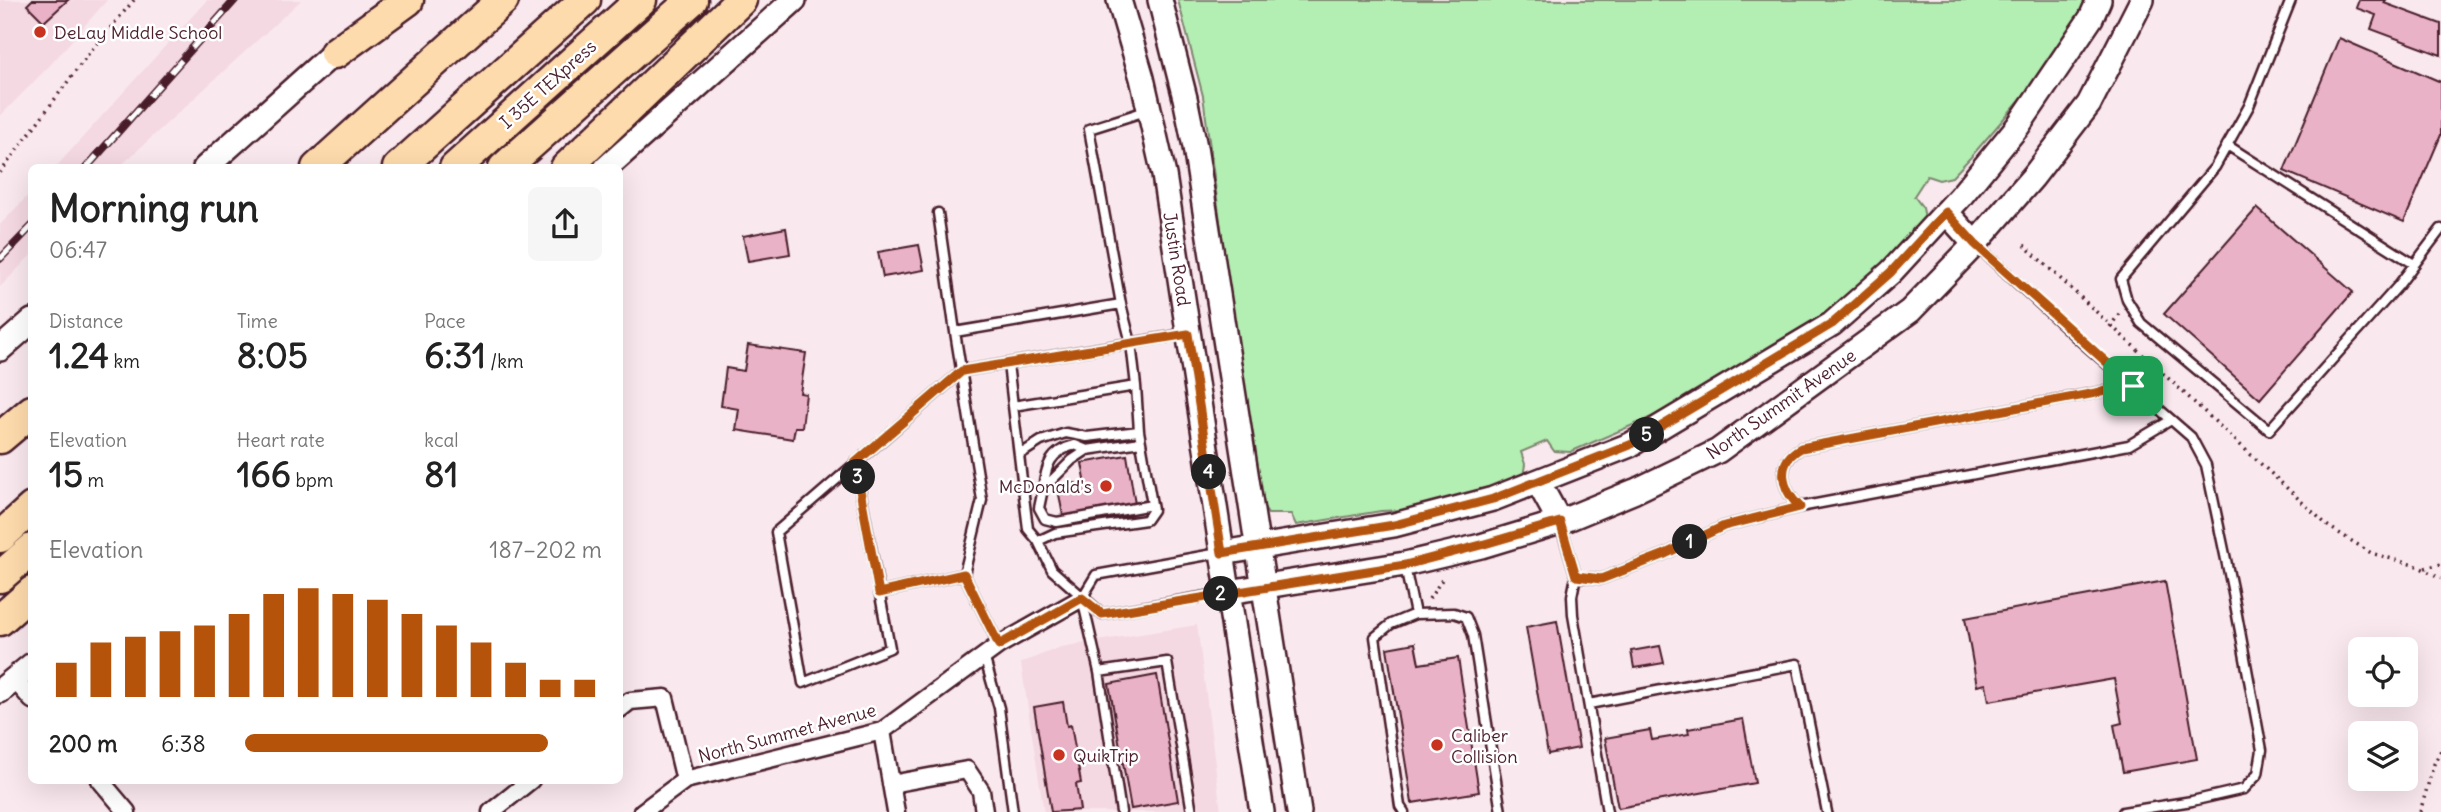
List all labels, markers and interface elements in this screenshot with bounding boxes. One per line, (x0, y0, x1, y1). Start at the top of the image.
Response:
place label: DeLay Middle School (54, 21, 222, 44)
marker: DeLay Middle School (32, 24, 48, 40)
street label: I 35E TEXpress (495, 35, 601, 133)
text: Morning run (49, 185, 259, 232)
button: share (528, 187, 602, 261)
street label: Justin Road (1158, 210, 1196, 308)
text: 06:47 (49, 235, 107, 264)
text: Distance (49, 309, 123, 333)
text: Time (237, 309, 278, 333)
text: Pace (424, 309, 466, 333)
text: 1.24 (49, 333, 109, 377)
text: 8:05 (237, 333, 308, 377)
text: 6:31 (424, 333, 486, 377)
street label: North Summit Avenue (1702, 344, 1860, 464)
text: km (109, 349, 140, 373)
text: /km (486, 349, 524, 373)
pin (2103, 356, 2163, 416)
icon: arrive (2114, 367, 2152, 405)
pin: 5 (1630, 418, 1664, 452)
text: 5 (1641, 422, 1652, 446)
text: Elevation (49, 428, 127, 452)
text: Heart rate (237, 428, 325, 452)
text: kcal (424, 428, 459, 452)
text: 15 (49, 452, 83, 496)
text: 166 (237, 452, 291, 496)
text: 81 (424, 452, 458, 496)
pin: 4 (1192, 454, 1226, 490)
text: 4 (1203, 459, 1214, 483)
pin: 3 (840, 460, 876, 494)
text: 3 (852, 464, 863, 488)
text: m (83, 468, 104, 492)
text: bpm (291, 468, 333, 492)
place label: McDonald's (999, 475, 1092, 498)
marker: McDonald's (1098, 478, 1114, 494)
pin: 1 (1672, 524, 1708, 560)
text: 1 (1686, 529, 1693, 553)
text: Elevation (49, 535, 143, 564)
text: 187–202 m (489, 535, 602, 564)
pin: 2 (1204, 576, 1238, 612)
text: 2 (1215, 581, 1226, 605)
map controls (2348, 637, 2418, 791)
button: locate (2348, 637, 2418, 707)
street label: North Summet Avenue (696, 698, 878, 768)
button: layers (2348, 721, 2418, 791)
place label: Caliber Collision (1451, 724, 1518, 768)
text: 200 m (49, 729, 118, 758)
text: 6:38 (161, 729, 206, 758)
marker: Caliber Collision (1429, 737, 1445, 753)
place label: QuikTrip (1073, 744, 1139, 767)
marker: QuikTrip (1051, 747, 1067, 763)

